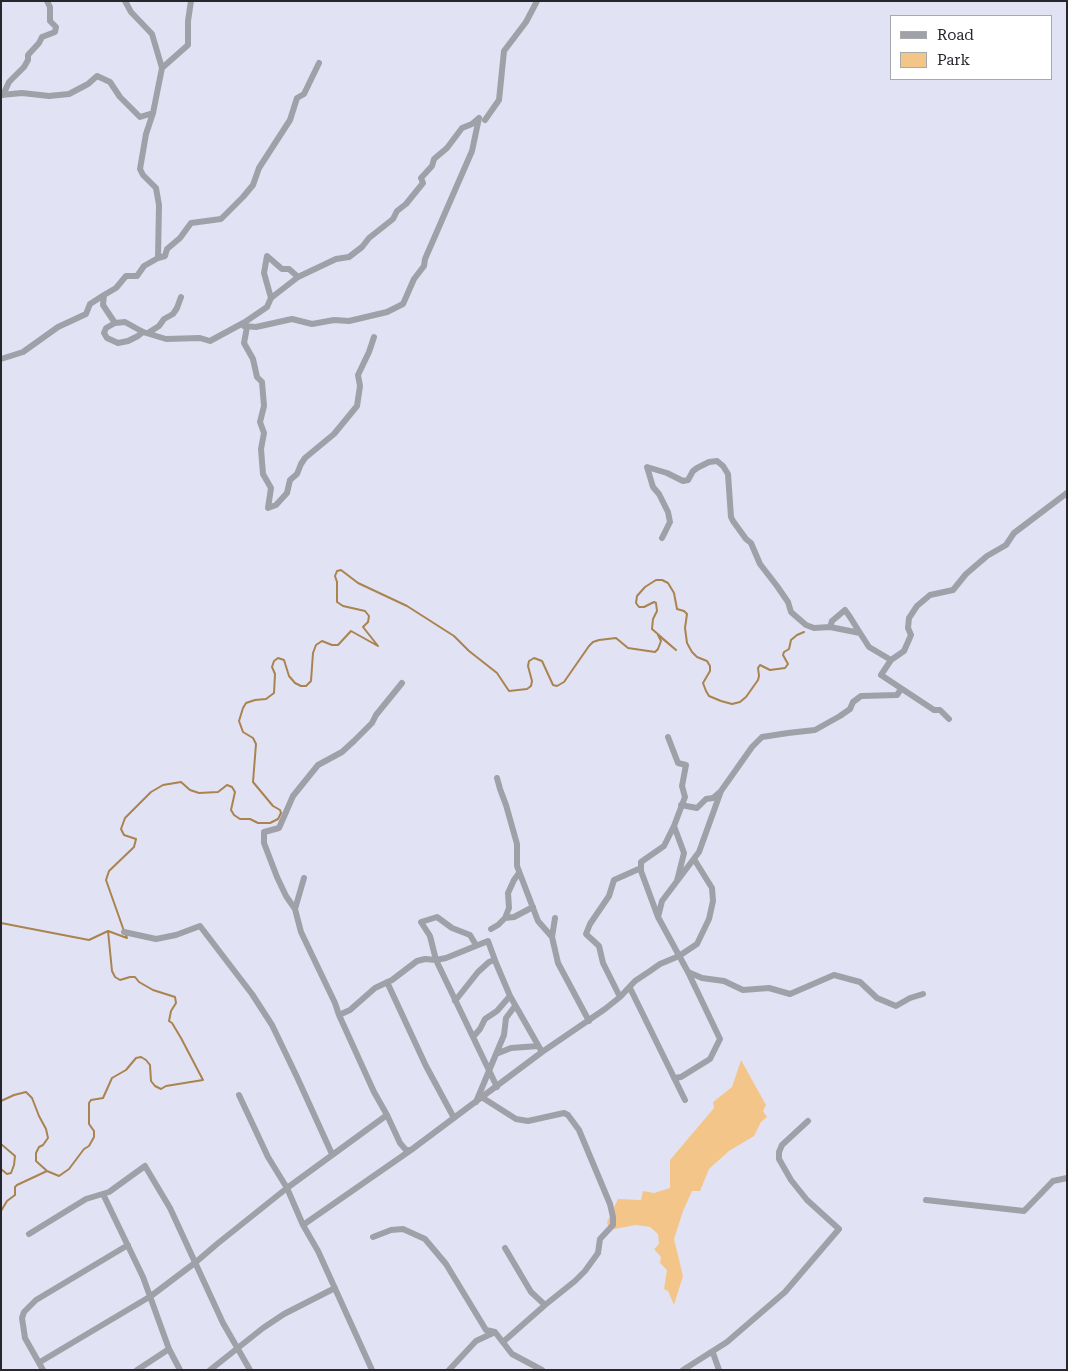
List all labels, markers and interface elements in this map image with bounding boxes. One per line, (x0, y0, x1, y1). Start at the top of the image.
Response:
legend (890, 15, 1053, 80)
text: Road (937, 26, 974, 44)
text: Park (937, 51, 970, 69)

